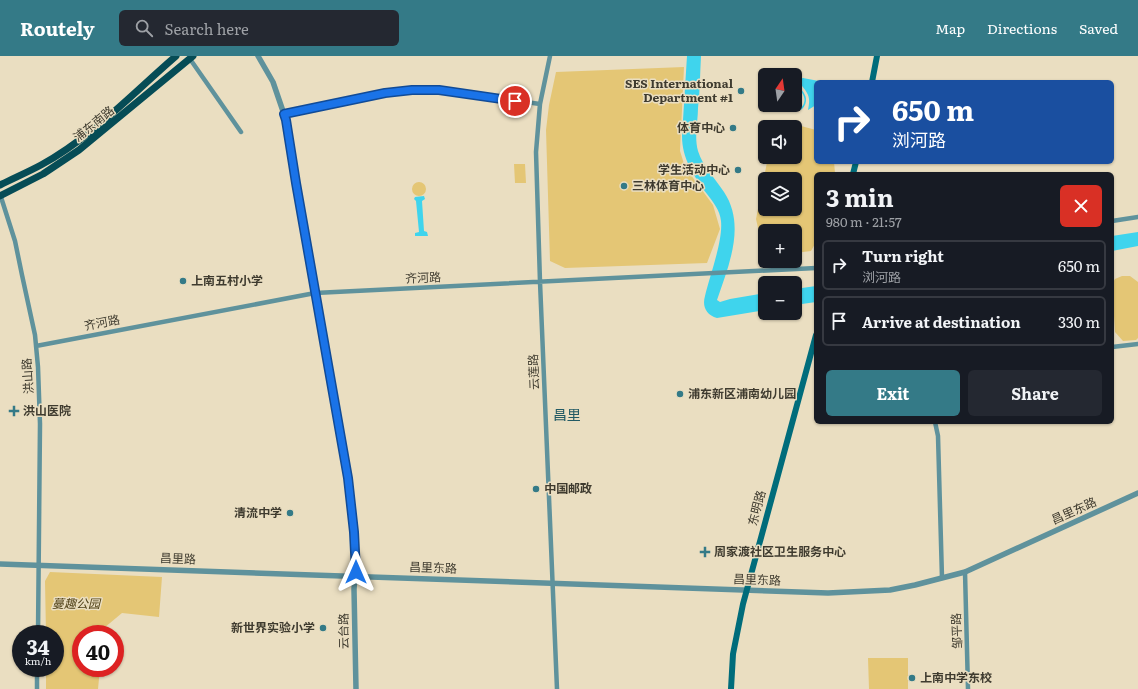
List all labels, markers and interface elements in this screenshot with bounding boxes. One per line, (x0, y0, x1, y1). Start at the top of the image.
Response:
search box (119, 10, 399, 46)
text: Routely (20, 14, 95, 42)
icon: search (133, 17, 155, 39)
text: Search here (165, 17, 249, 40)
text: Map (935, 18, 965, 38)
text: Directions (987, 18, 1057, 38)
text: Saved (1079, 18, 1118, 38)
north arrow (758, 68, 802, 112)
map controls (758, 68, 802, 320)
place label: SES International Department #1 (625, 74, 734, 106)
pin (498, 84, 532, 118)
marker: SES International Department #1 (736, 86, 746, 96)
text: 650 m (892, 88, 974, 130)
icon: arrive (504, 90, 526, 112)
icon: right (826, 96, 878, 148)
street label: 浦东南路 (69, 101, 118, 145)
place label: 体育中心 (677, 118, 725, 136)
button: sound (758, 120, 802, 164)
marker: 体育中心 (728, 123, 738, 133)
text: 浏河路 (892, 126, 946, 153)
place label: 学生活动中心 (658, 160, 730, 178)
marker: 学生活动中心 (733, 165, 743, 175)
button: layers (758, 172, 802, 216)
place label: 三林体育中心 (632, 176, 704, 194)
text: 3 min (826, 179, 894, 214)
marker: 三林体育中心 (619, 181, 629, 191)
button: close (1060, 185, 1102, 227)
text: 980 m · 21:57 (826, 212, 902, 231)
button: + (758, 224, 802, 268)
text: Turn right (862, 244, 944, 267)
icon: right (828, 254, 850, 276)
text: 650 m (1058, 254, 1100, 277)
street label: 齐河路 (405, 267, 441, 287)
text: 浏河路 (862, 267, 901, 286)
place label: 上南五村小学 (191, 271, 263, 289)
marker: 上南五村小学 (178, 276, 188, 286)
button: − (758, 276, 802, 320)
street label: 齐河路 (82, 310, 121, 334)
icon: arrive (828, 310, 850, 332)
text: Arrive at destination (862, 310, 1021, 333)
text: 330 m (1058, 310, 1100, 333)
street label: 云莲路 (523, 354, 543, 390)
street label: 洪山路 (17, 357, 37, 395)
button: Exit (826, 370, 960, 416)
button: Share (968, 370, 1102, 416)
place label: 浦东新区浦南幼儿园 (688, 384, 796, 402)
marker: 浦东新区浦南幼儿园 (675, 389, 685, 399)
place label: 洪山医院 (23, 401, 71, 419)
district label: 昌里 (553, 404, 581, 424)
marker: 洪山医院 (8, 405, 20, 417)
place label: 中国邮政 (544, 479, 592, 497)
marker: 中国邮政 (531, 484, 541, 494)
street label: 东明路 (743, 488, 769, 527)
street label: 昌里东路 (1048, 492, 1099, 528)
place label: 清流中学 (234, 503, 282, 521)
marker: 清流中学 (285, 508, 295, 518)
place label: 周家渡社区卫生服务中心 (714, 542, 846, 560)
marker: 周家渡社区卫生服务中心 (699, 546, 711, 558)
street label: 昌里路 (160, 548, 196, 568)
position arrow (335, 551, 377, 593)
street label: 昌里东路 (409, 557, 457, 577)
street label: 昌里东路 (733, 569, 781, 589)
park label: 蔓趣公园 (52, 594, 102, 612)
street label: 云台路 (334, 613, 352, 649)
street label: 邹平路 (946, 613, 966, 649)
place label: 新世界实验小学 (231, 618, 315, 636)
marker: 新世界实验小学 (318, 623, 328, 633)
speed limit sign: 40 (72, 625, 124, 677)
text: 34 (26, 631, 50, 661)
text: km/h (25, 653, 51, 668)
place label: 上南中学东校 (920, 668, 992, 686)
marker: 上南中学东校 (907, 673, 917, 683)

